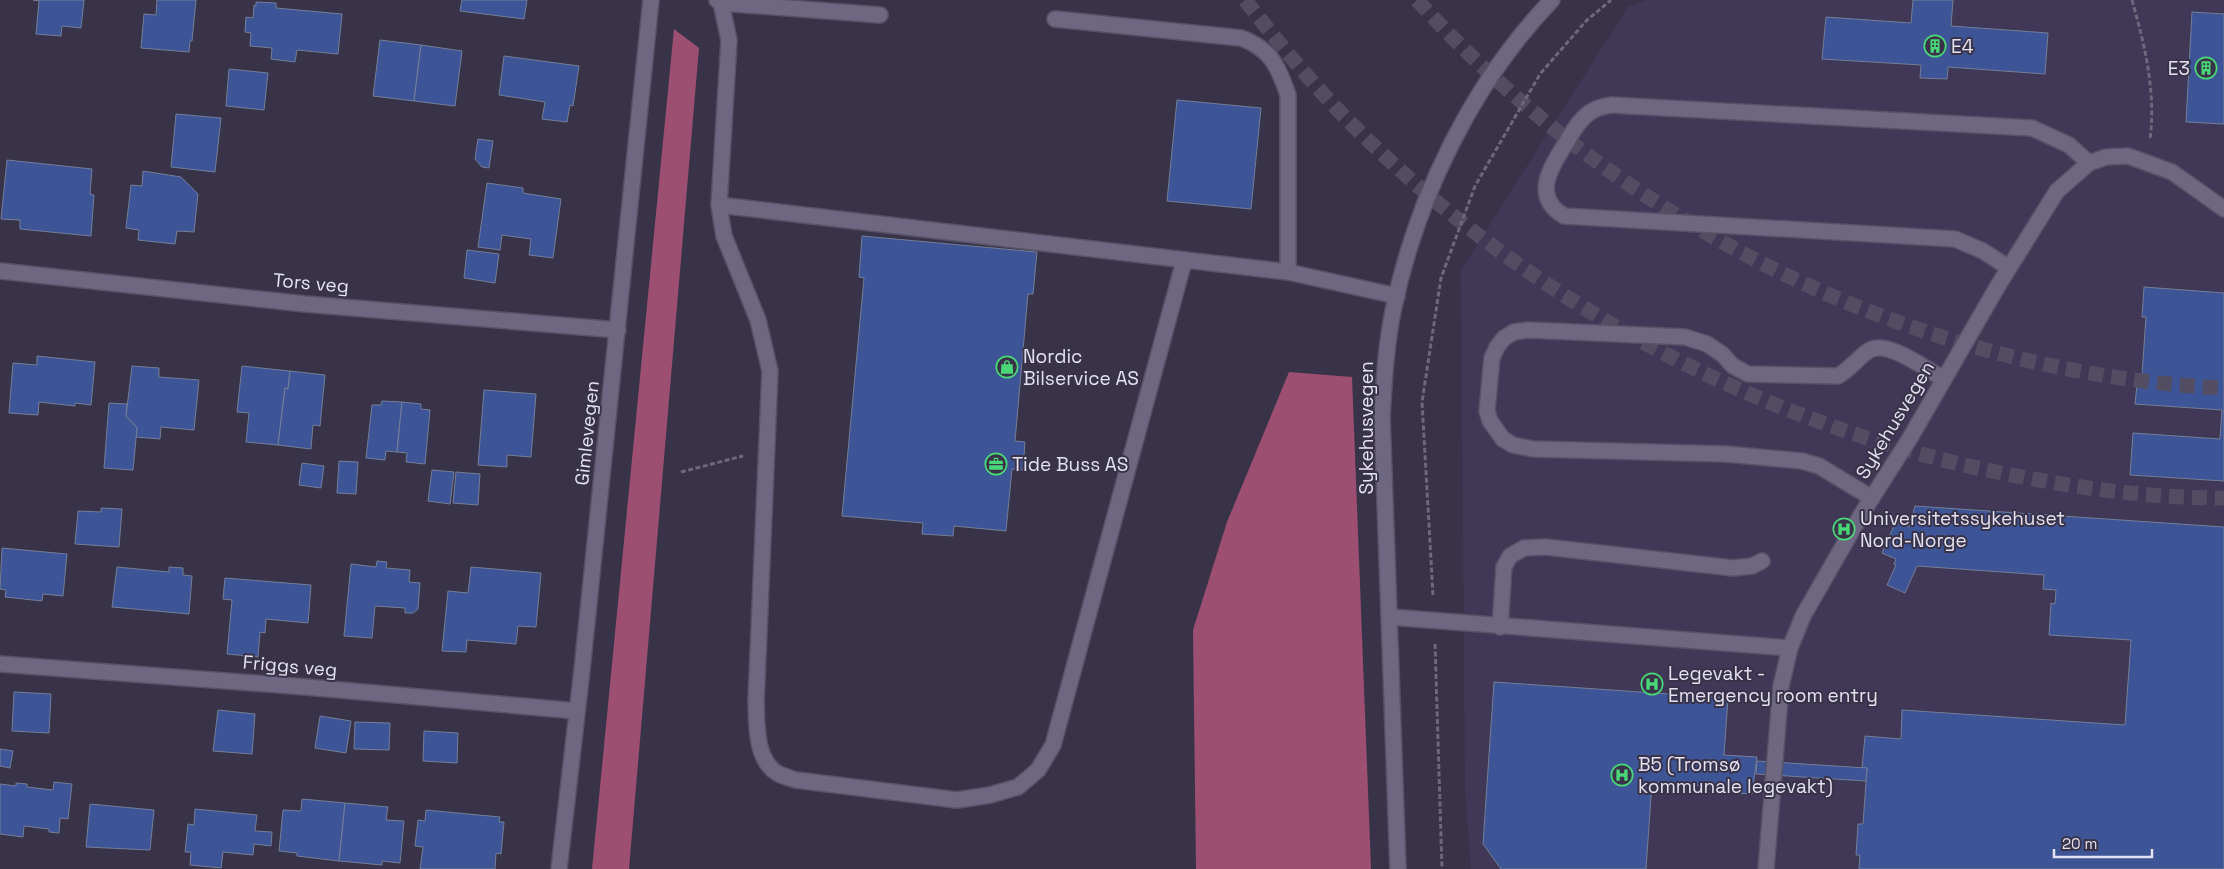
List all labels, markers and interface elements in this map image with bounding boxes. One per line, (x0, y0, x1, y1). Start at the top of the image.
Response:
building icon: E4 (1923, 34, 1947, 58)
place label: E4 (1951, 34, 1974, 59)
place label: E3 (2168, 56, 2190, 81)
building icon: E3 (2194, 56, 2218, 80)
street label: Tors veg (272, 267, 350, 299)
place label: Nordic Bilservice AS (1023, 344, 1139, 391)
shop icon: Nordic Bilservice AS (995, 355, 1019, 379)
street label: Sykehusvegen (1850, 356, 1940, 484)
street label: Sykehusvegen (1354, 361, 1379, 495)
street label: Gimlevegen (569, 379, 605, 487)
office icon: Tide Buss AS (984, 452, 1008, 476)
place label: Tide Buss AS (1012, 452, 1128, 477)
place label: Universitetssykehuset Nord-Norge (1860, 506, 2065, 553)
hospital icon: Universitetssykehuset Nord-Norge (1832, 517, 1856, 541)
street label: Friggs veg (242, 649, 338, 683)
place label: Legevakt - Emergency room entry (1668, 661, 1878, 708)
hospital icon: Legevakt - Emergency room entry (1640, 672, 1664, 696)
place label: B5 (Tromsø kommunale legevakt) (1638, 752, 1833, 799)
hospital icon: B5 (Tromsø kommunale legevakt) (1610, 763, 1634, 787)
scale bar (2054, 826, 2152, 858)
text: 20 m (2062, 834, 2097, 853)

